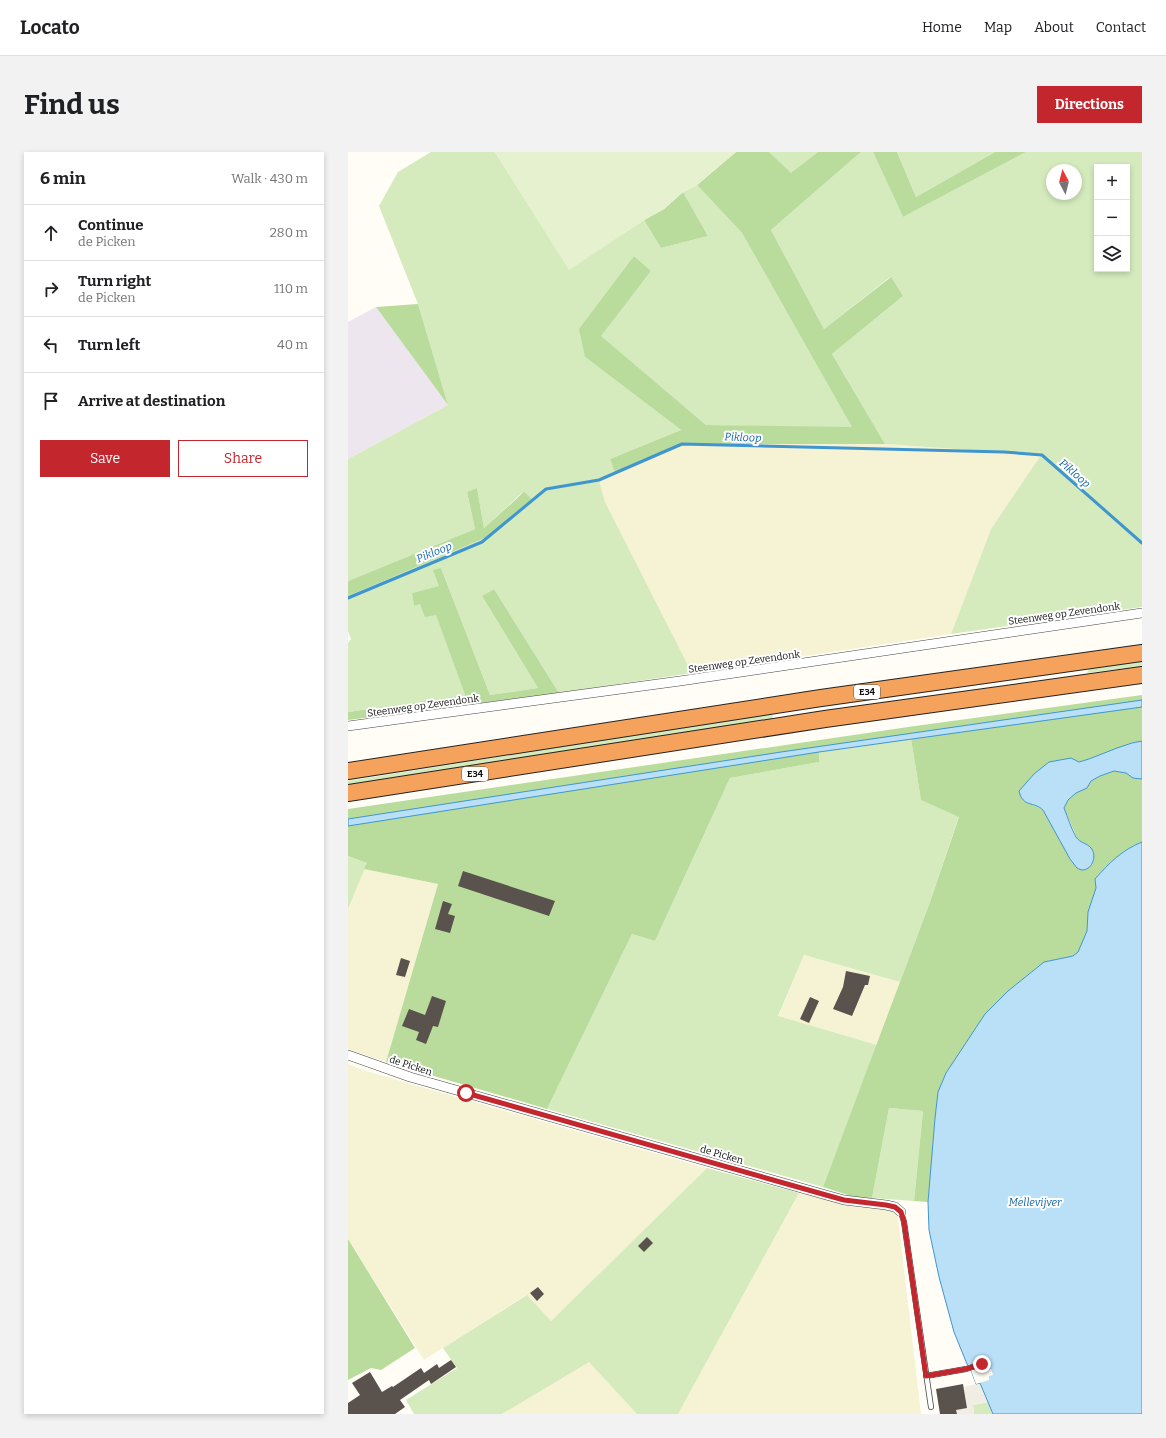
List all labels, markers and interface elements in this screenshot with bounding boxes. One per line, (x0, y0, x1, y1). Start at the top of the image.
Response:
text: Locato (20, 16, 80, 39)
text: Home (922, 19, 962, 36)
text: Map (984, 19, 1012, 36)
text: About (1034, 19, 1074, 36)
text: Contact (1096, 19, 1146, 36)
button: Directions (1037, 86, 1142, 123)
text: Find us (24, 88, 120, 121)
north arrow (1046, 164, 1082, 200)
map controls (1094, 164, 1130, 272)
button: + (1094, 164, 1130, 200)
text: 6 min (40, 168, 86, 189)
text: Walk · 430 m (231, 171, 308, 186)
button: − (1094, 200, 1130, 236)
text: Continue (78, 216, 144, 234)
icon: ahead (40, 222, 62, 244)
text: 280 m (270, 225, 308, 240)
text: de Picken (78, 234, 136, 249)
button: layers (1094, 236, 1130, 272)
text: Turn right (78, 272, 151, 290)
icon: right (40, 278, 62, 300)
text: 110 m (274, 281, 308, 296)
text: de Picken (78, 290, 136, 305)
icon: left (40, 334, 62, 356)
text: Turn left (78, 336, 140, 354)
text: 40 m (277, 337, 308, 352)
icon: arrive (40, 390, 62, 412)
text: Arrive at destination (78, 392, 225, 410)
water label: Pikloop (724, 430, 762, 445)
button: Save (40, 440, 170, 477)
button: Share (178, 440, 308, 477)
water label: Pikloop (1056, 456, 1093, 490)
water label: Pikloop (415, 540, 454, 565)
street label: Steenweg op Zevendonk (1007, 600, 1121, 628)
street label: Steenweg op Zevendonk (687, 648, 801, 676)
road number: E34 (854, 685, 880, 699)
street label: Steenweg op Zevendonk (366, 692, 480, 720)
road number: E34 (462, 767, 488, 781)
street label: de Picken (388, 1053, 434, 1079)
route start (457, 1084, 475, 1102)
street label: de Picken (699, 1143, 745, 1167)
water label: Mellevijver (1008, 1196, 1062, 1209)
route end (973, 1355, 991, 1373)

